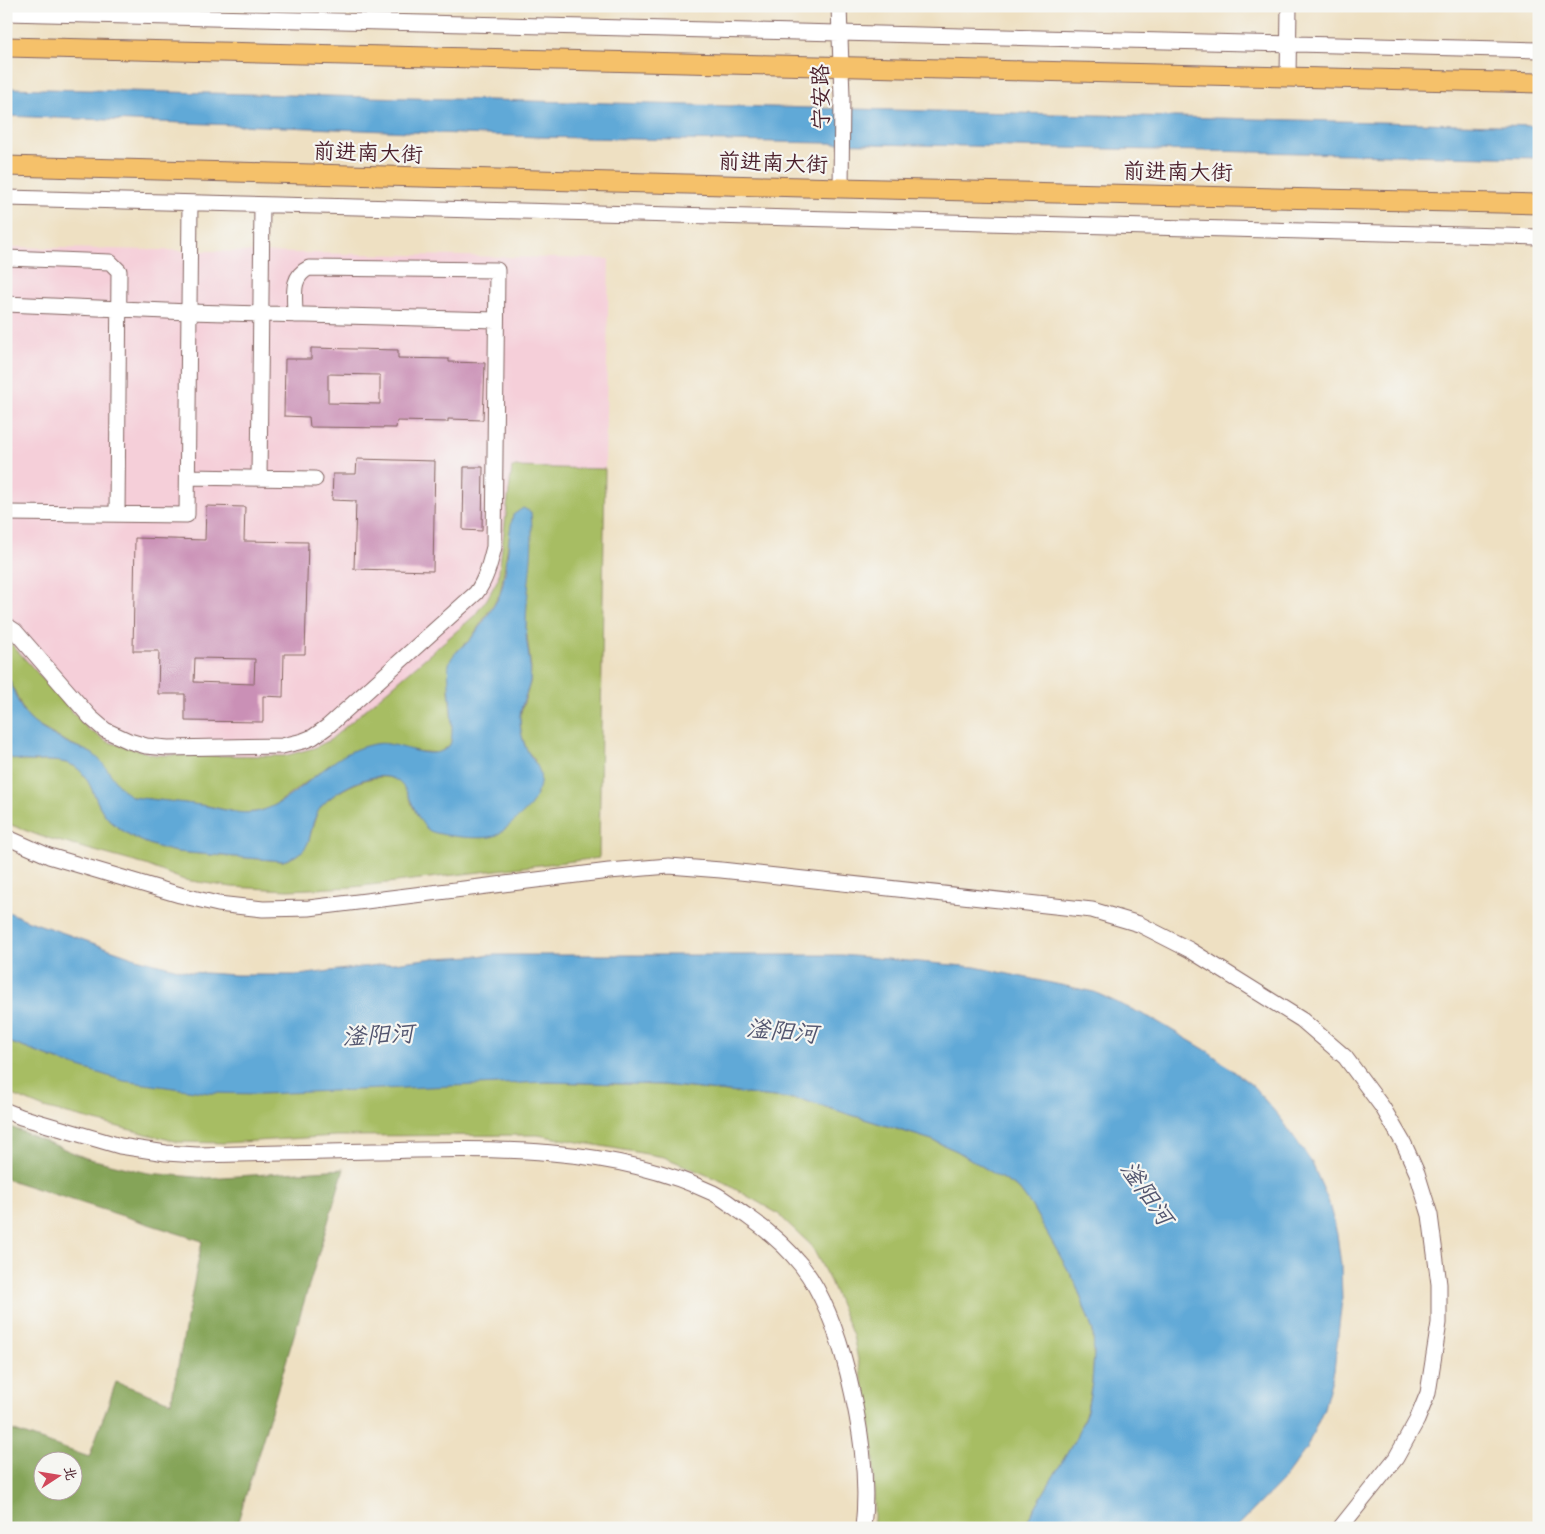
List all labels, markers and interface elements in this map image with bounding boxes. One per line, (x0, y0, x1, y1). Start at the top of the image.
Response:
street label: 宁安路 (806, 64, 840, 130)
street label: 前进南大街 (312, 137, 423, 173)
street label: 前进南大街 (717, 147, 828, 183)
street label: 前进南大街 (1123, 157, 1233, 191)
water label: 滏阳河 (744, 1013, 823, 1054)
water label: 滏阳河 (341, 1018, 419, 1057)
water label: 滏阳河 (1110, 1155, 1182, 1237)
north arrow (32, 1452, 82, 1502)
text: 北 (58, 1465, 81, 1483)

